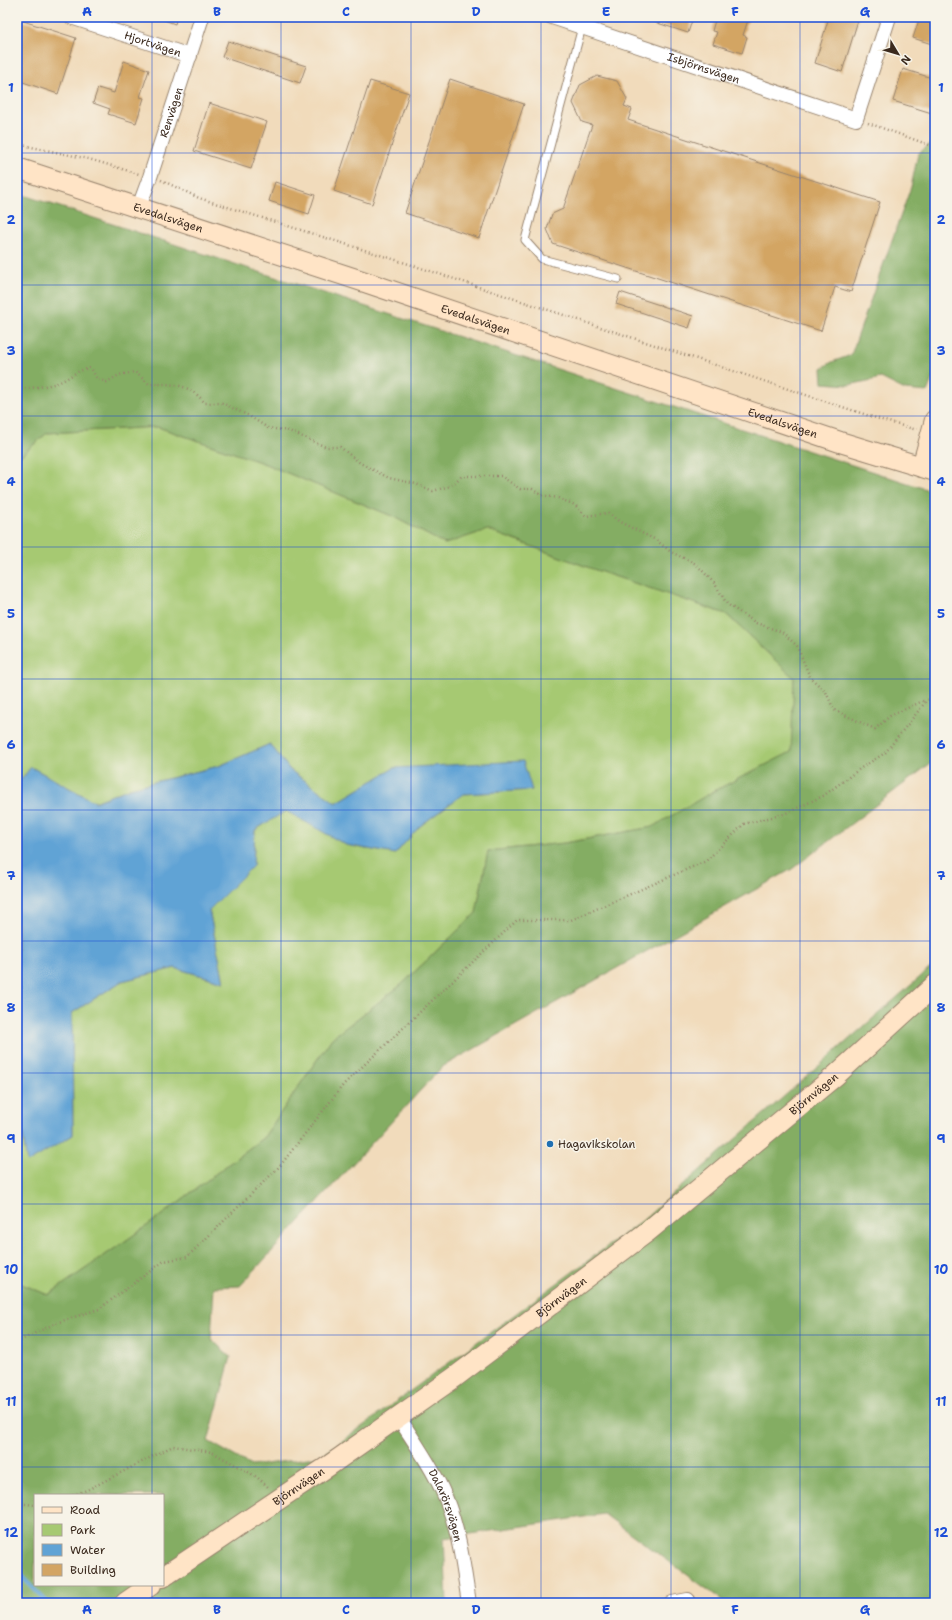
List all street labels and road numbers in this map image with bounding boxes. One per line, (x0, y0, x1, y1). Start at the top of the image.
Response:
street label: Hjortvägen (122, 27, 183, 60)
street label: Isbjörnsvägen (665, 49, 742, 87)
street label: Renvägen (156, 85, 186, 139)
street label: Evedalsvägen (131, 199, 205, 236)
street label: Evedalsvägen (439, 301, 513, 338)
street label: Evedalsvägen (746, 404, 820, 441)
street label: Björnvägen (786, 1069, 841, 1119)
street label: Björnvägen (533, 1273, 590, 1321)
street label: Björnvägen (270, 1463, 327, 1509)
street label: Dalarörsvägen (425, 1466, 466, 1543)

